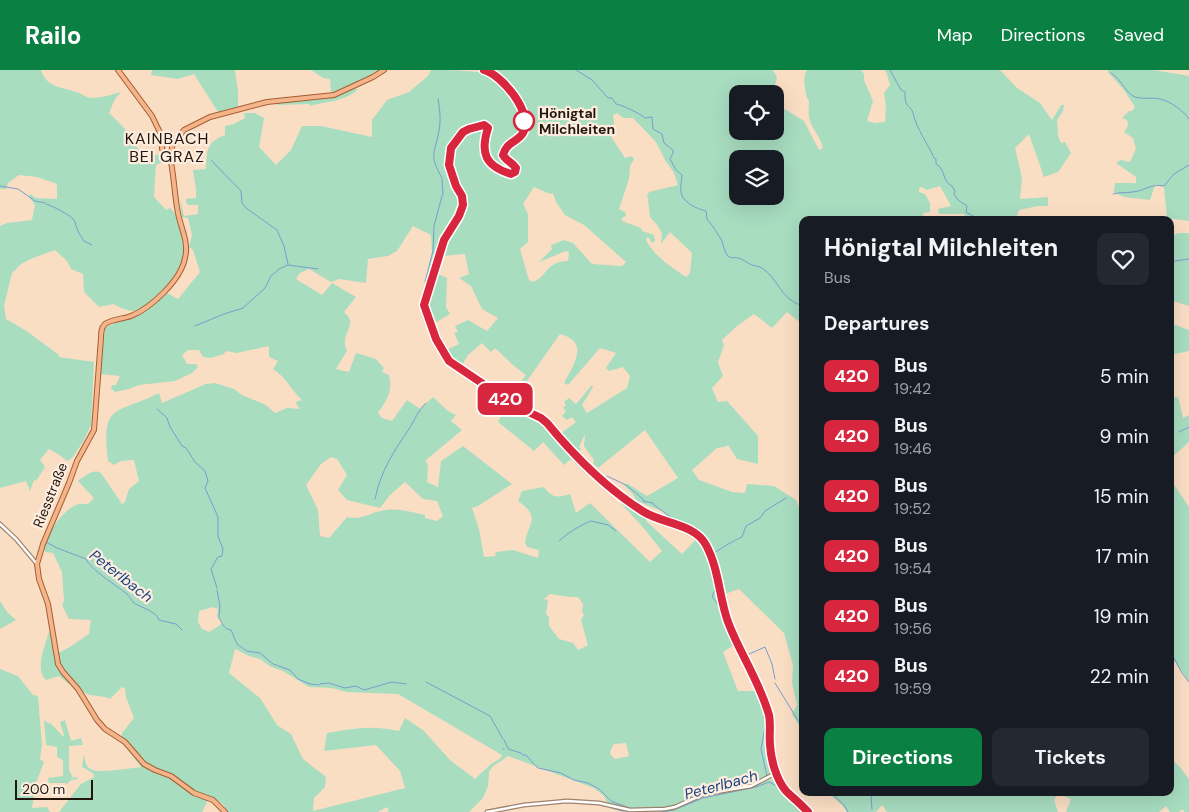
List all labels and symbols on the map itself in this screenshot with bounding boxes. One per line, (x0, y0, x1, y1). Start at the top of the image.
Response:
place label: Hönigtal Milchleiten (539, 104, 615, 138)
marker: Hönigtal Milchleiten (513, 110, 535, 132)
district label: KAINBACH BEI GRAZ (125, 128, 209, 167)
line badge: 420 (476, 383, 534, 415)
street label: Riesstraße (29, 460, 71, 530)
water label: Peterlbach (85, 545, 157, 607)
water label: Peterlbach (682, 766, 760, 804)
scale bar (15, 777, 92, 800)

